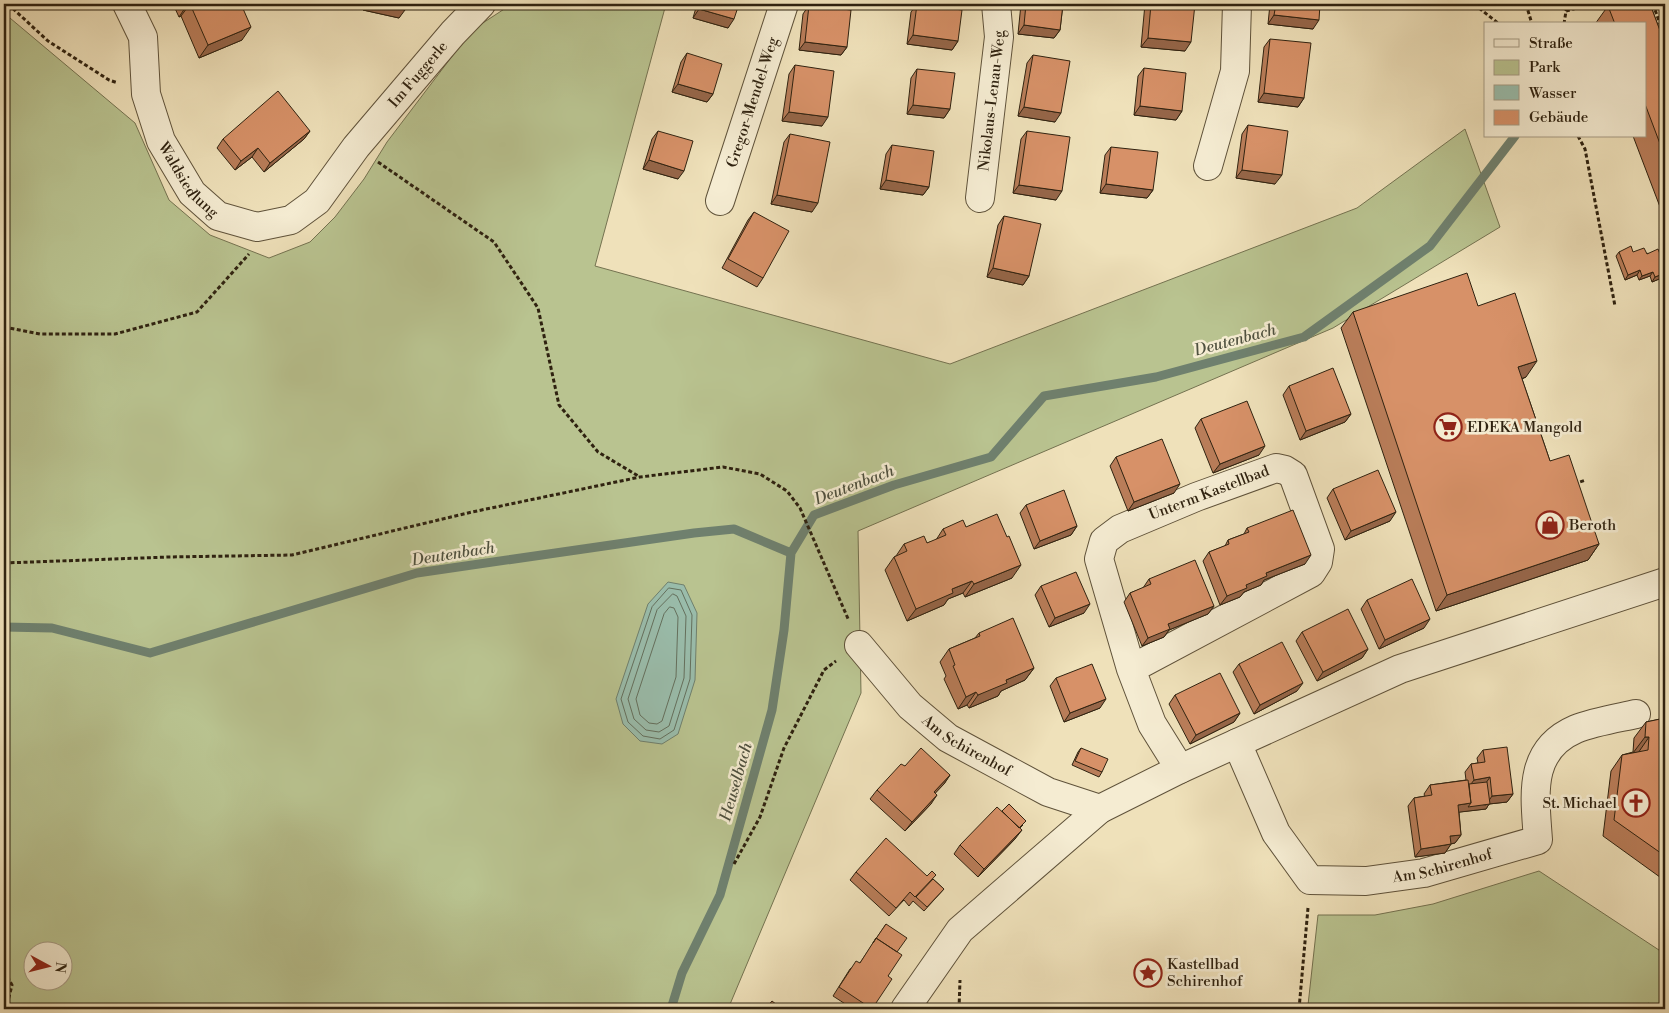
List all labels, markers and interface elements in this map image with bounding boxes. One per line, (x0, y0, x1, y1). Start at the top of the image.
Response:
legend (1484, 22, 1646, 138)
street label: Nikolaus-Lenau-Weg (974, 29, 1009, 172)
street label: Gregor-Mendel-Weg (722, 34, 782, 170)
text: Straße (1529, 34, 1573, 53)
street label: Im Fuggerle (384, 37, 452, 111)
text: Park (1529, 58, 1561, 77)
text: Wasser (1528, 84, 1577, 103)
text: Gebäude (1529, 108, 1588, 127)
street label: Waldsiedlung (154, 138, 223, 222)
water label: Deutenbach (1191, 319, 1278, 361)
supermarket icon: EDEKA Mangold (1433, 412, 1463, 442)
place label: EDEKA Mangold (1467, 418, 1583, 437)
water label: Deutenbach (810, 461, 897, 510)
street label: Unterm Kastellbad (1146, 461, 1272, 525)
shop icon: Beroth (1535, 510, 1565, 540)
place label: Beroth (1568, 516, 1616, 535)
water label: Deutenbach (409, 538, 496, 571)
street label: Am Schirenhof (917, 710, 1015, 780)
water label: Heuselbach (715, 740, 757, 825)
church icon: St. Michael (1621, 788, 1651, 818)
place label: St. Michael (1542, 794, 1618, 813)
street label: Am Schirenhof (1390, 844, 1495, 887)
north arrow (22, 940, 72, 990)
place label: Kastellbad Schirenhof (1167, 955, 1243, 991)
place icon: Kastellbad Schirenhof (1133, 958, 1163, 988)
text: N (50, 961, 70, 974)

